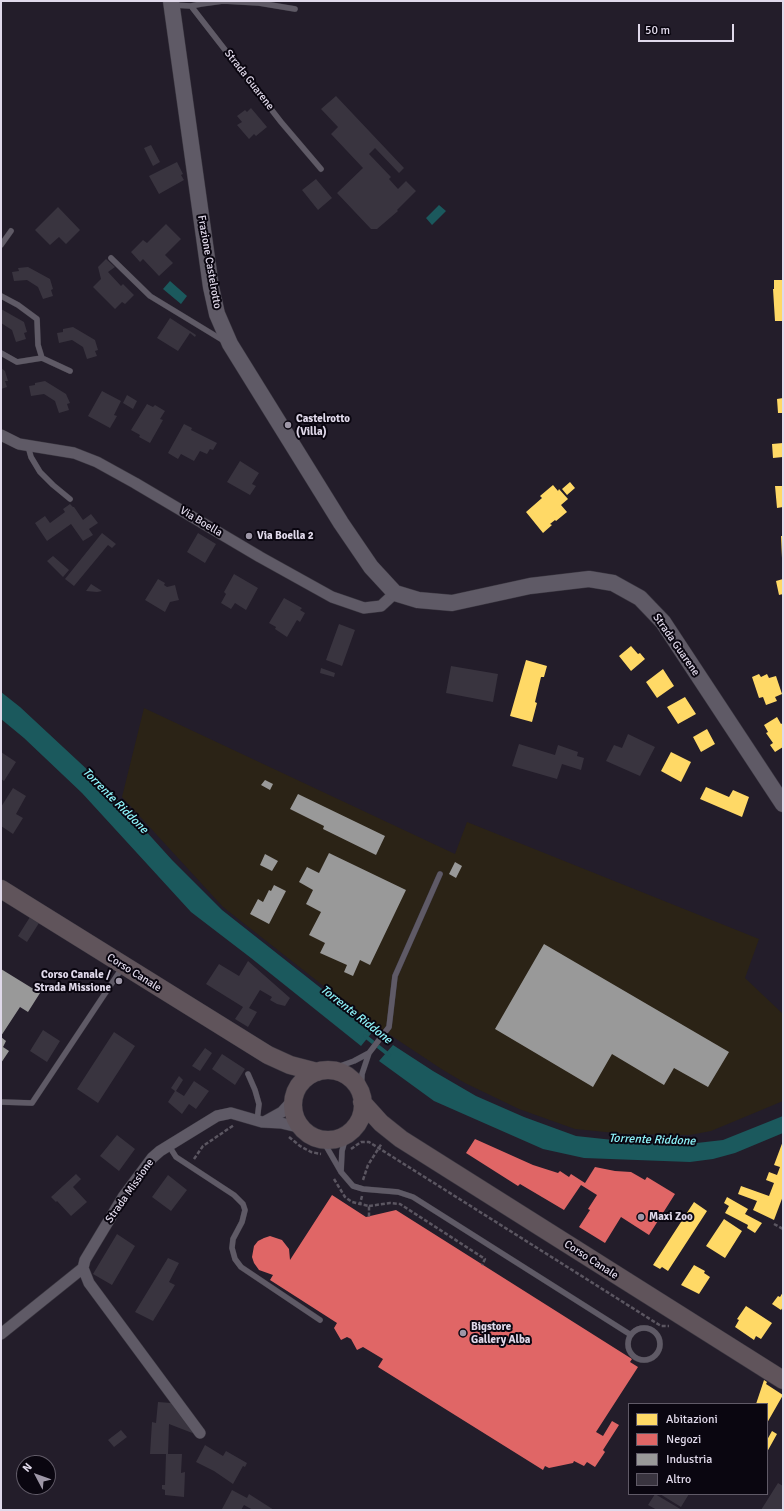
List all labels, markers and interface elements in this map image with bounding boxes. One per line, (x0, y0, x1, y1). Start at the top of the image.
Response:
scale bar (640, 16, 736, 42)
text: 50 m (645, 23, 670, 38)
street label: Strada Guarene (221, 47, 277, 113)
street label: Frazione Castelrotto (194, 214, 224, 310)
place label: Castelrotto (Villa) (296, 412, 350, 438)
marker: Castelrotto (Villa) (283, 420, 293, 430)
street label: Via Boella (177, 504, 225, 540)
place label: Via Boella 2 (257, 529, 314, 543)
marker: Via Boella 2 (244, 531, 254, 541)
street label: Strada Guarene (650, 611, 702, 679)
water label: Torrente Riddone (79, 765, 151, 837)
street label: Corso Canale (104, 951, 164, 995)
place label: Corso Canale / Strada Missione (34, 968, 111, 994)
marker: Corso Canale / Strada Missione (114, 976, 124, 986)
water label: Torrente Riddone (317, 983, 395, 1047)
water label: Torrente Riddone (608, 1131, 696, 1149)
street label: Strada Missione (103, 1156, 157, 1226)
place label: Maxi Zoo (649, 1210, 693, 1224)
marker: Maxi Zoo (636, 1212, 646, 1222)
street label: Corso Canale (562, 1238, 620, 1282)
place label: Bigstore Gallery Alba (471, 1320, 530, 1346)
marker: Bigstore Gallery Alba (458, 1328, 468, 1338)
legend (628, 1403, 768, 1495)
text: Abitazioni (666, 1412, 718, 1427)
text: Negozi (666, 1432, 701, 1447)
text: Industria (666, 1452, 712, 1467)
north arrow (16, 1455, 56, 1495)
text: N (20, 1460, 35, 1475)
text: Altro (666, 1472, 691, 1487)

